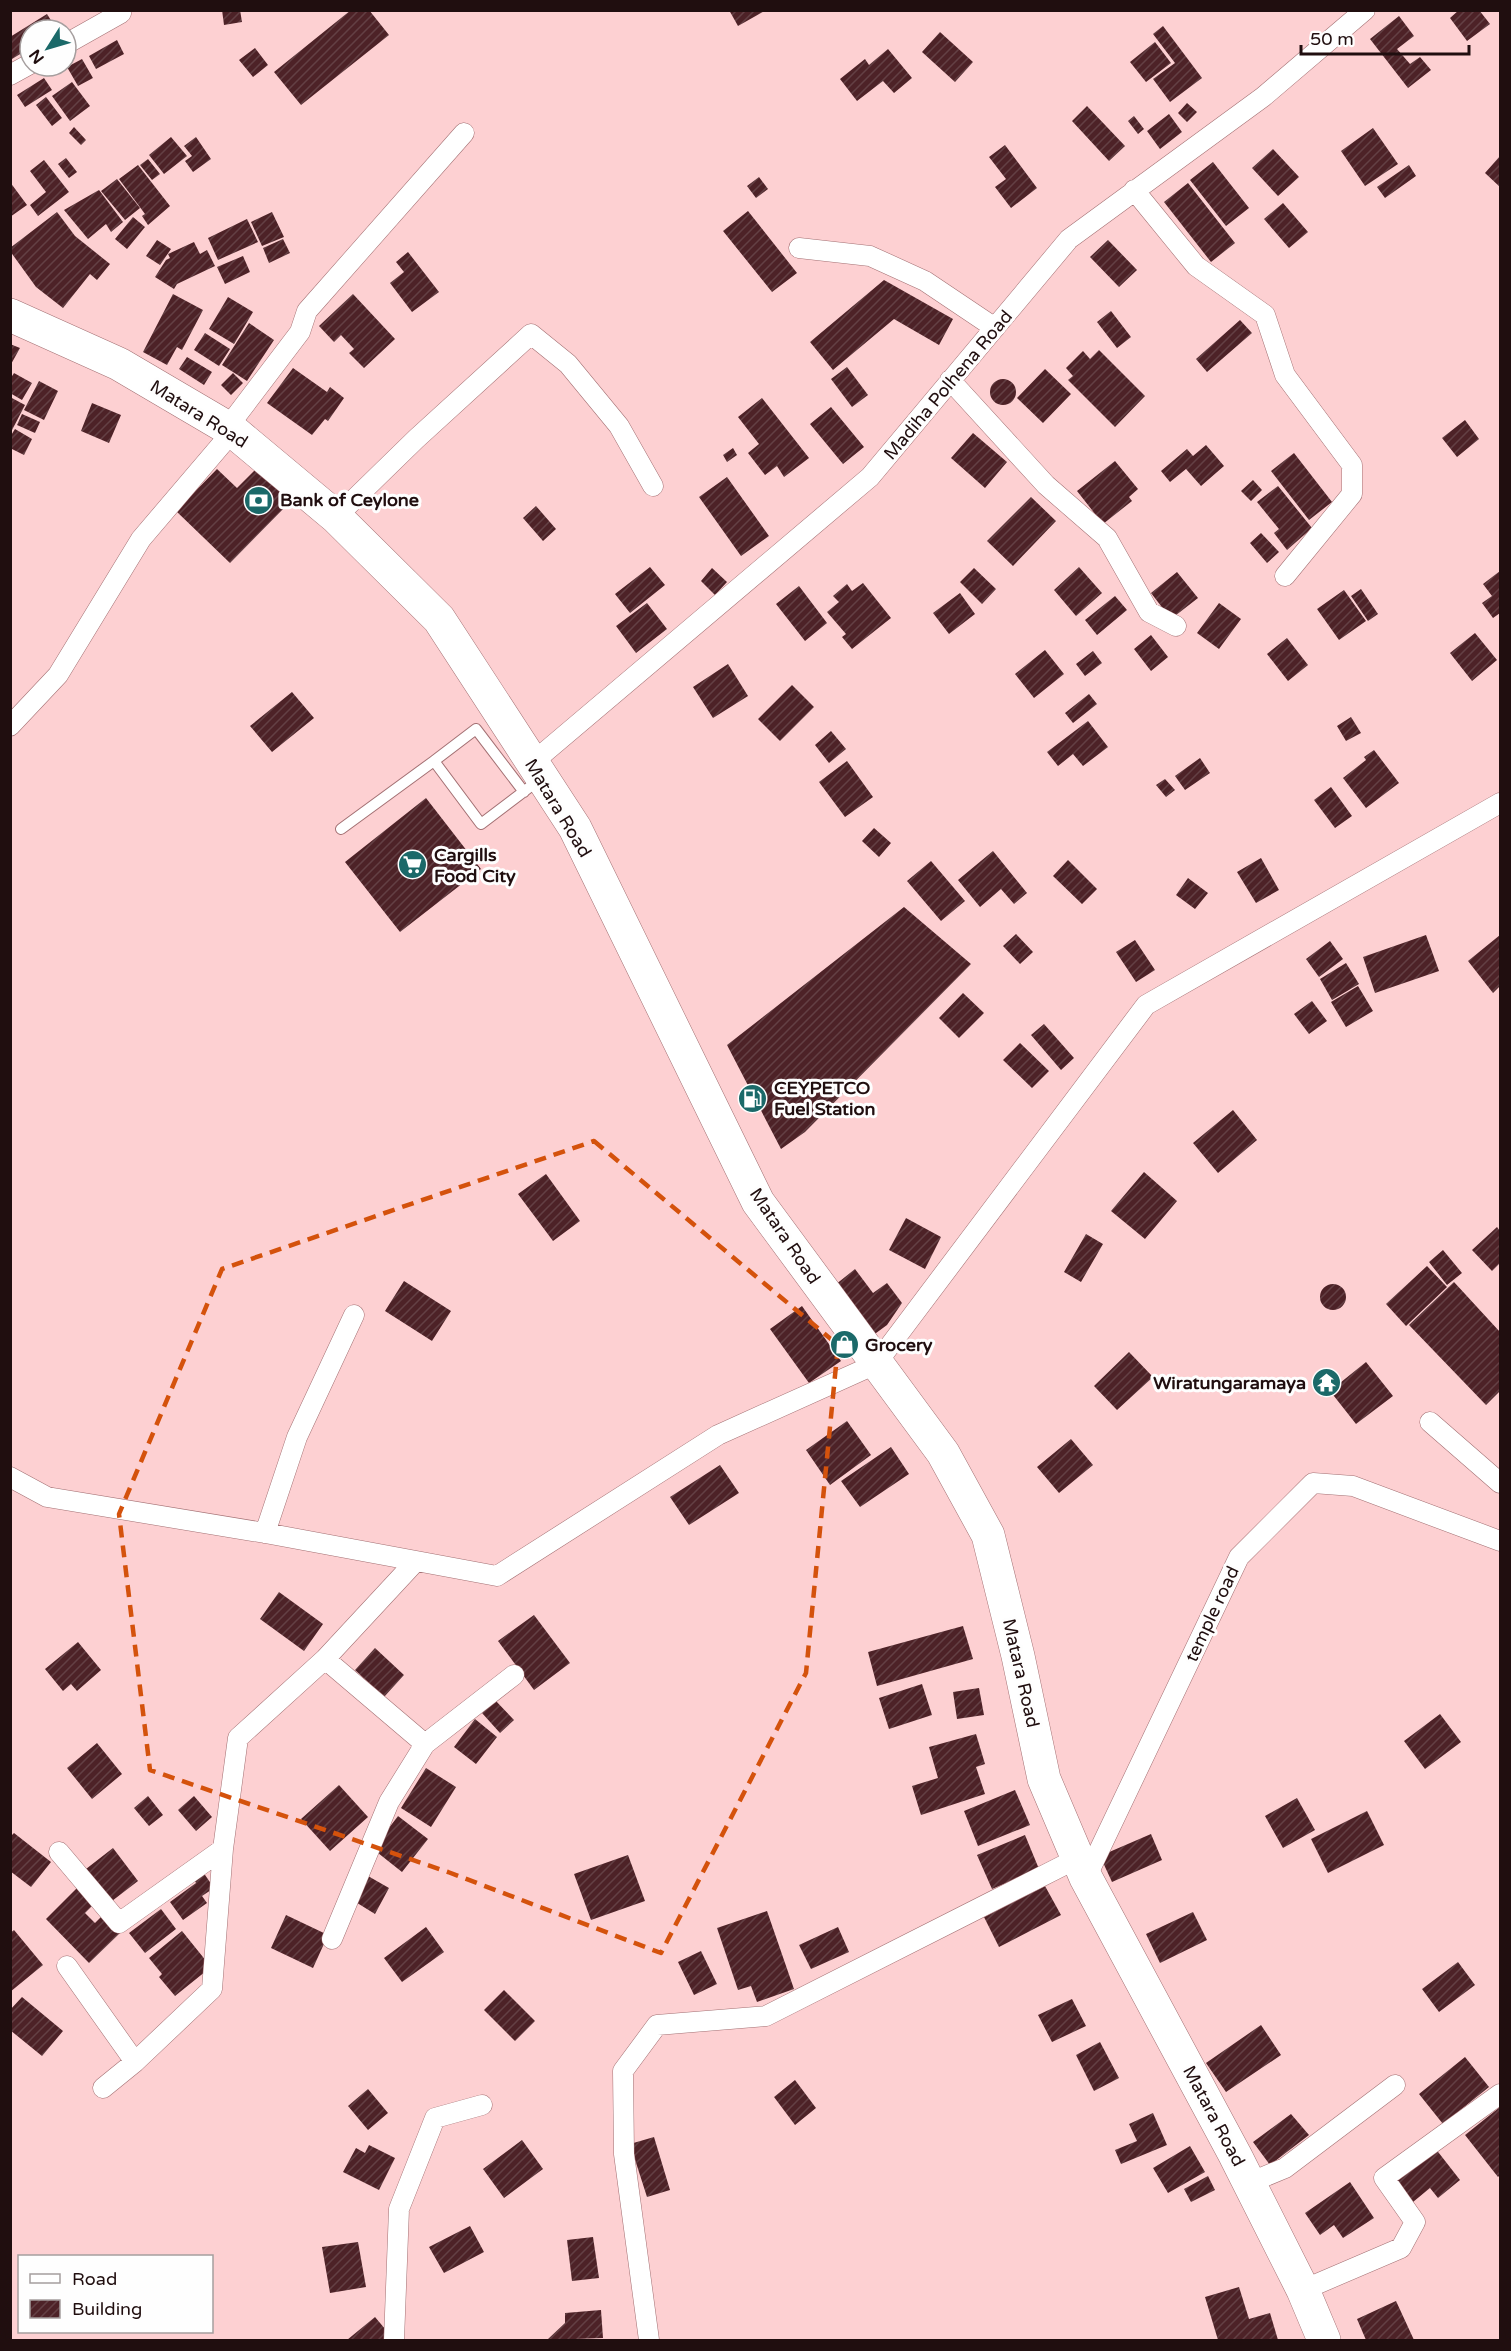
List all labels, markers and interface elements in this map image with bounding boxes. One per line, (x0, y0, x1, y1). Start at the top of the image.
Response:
north arrow (18, 18, 78, 78)
scale bar (1301, 18, 1469, 56)
text: 50 m (1310, 28, 1354, 50)
text: N (25, 45, 49, 68)
street label: Madiha Polhena Road (879, 306, 1017, 464)
street label: Matara Road (146, 375, 252, 453)
bank icon: Bank of Ceylone (243, 484, 275, 516)
place label: Bank of Ceylone (280, 489, 419, 511)
street label: Matara Road (520, 755, 596, 861)
place label: Cargills Food City (434, 844, 516, 887)
supermarket icon: Cargills Food City (397, 849, 429, 881)
place label: CEYPETCO Fuel Station (774, 1077, 875, 1120)
fuel station icon: CEYPETCO Fuel Station (737, 1082, 769, 1114)
street label: Matara Road (745, 1184, 825, 1288)
shop icon: Grocery (828, 1329, 860, 1361)
place label: Grocery (865, 1334, 933, 1356)
temple icon: Wiratungaramaya (1311, 1367, 1343, 1399)
place label: Wiratungaramaya (1153, 1372, 1306, 1394)
street label: temple road (1180, 1563, 1244, 1665)
street label: Matara Road (998, 1616, 1044, 1730)
street label: Matara Road (1178, 2062, 1250, 2170)
legend (18, 2255, 213, 2333)
text: Road (72, 2268, 117, 2290)
text: Building (72, 2298, 142, 2320)

